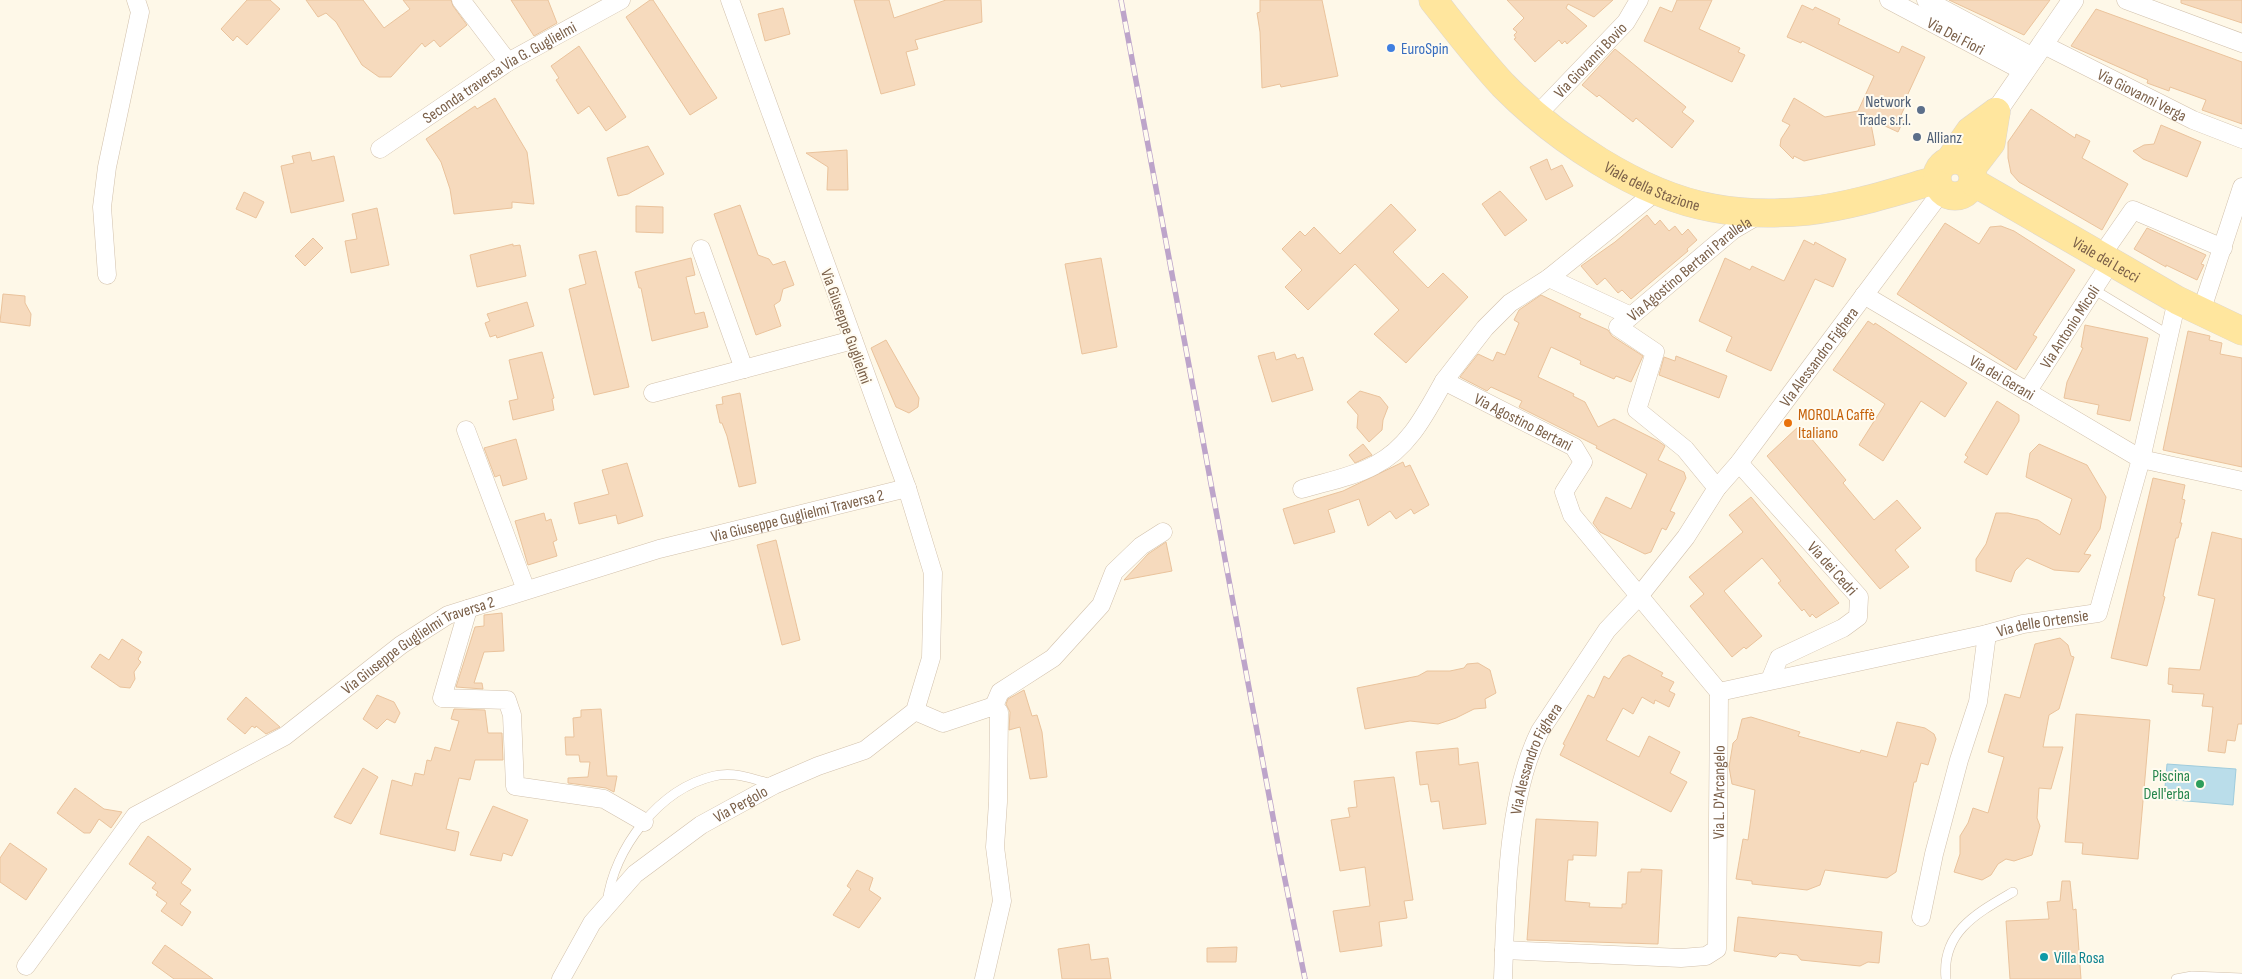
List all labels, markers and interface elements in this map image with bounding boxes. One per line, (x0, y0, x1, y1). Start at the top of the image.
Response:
street label: Via Dei Fiori (1924, 14, 1987, 60)
street label: Seconda traversa Via G. Guglielmi (419, 18, 580, 128)
street label: Via Giovanni Bovio (1551, 19, 1632, 102)
place label: EuroSpin (1401, 40, 1449, 59)
marker: EuroSpin (1385, 42, 1397, 54)
street label: Via Giovanni Verga (2094, 65, 2189, 126)
place label: Network Trade s.r.l. (1858, 93, 1911, 130)
marker: Network Trade s.r.l. (1915, 104, 1927, 116)
place label: Allianz (1926, 129, 1962, 148)
marker: Allianz (1911, 131, 1923, 143)
street label: Viale della Stazione (1600, 158, 1702, 216)
street label: Via Agostino Bertani Parallela (1624, 213, 1755, 326)
street label: Viale dei Lecci (2068, 233, 2143, 287)
street label: Via Giuseppe Guglielmi (816, 266, 875, 387)
street label: Via Antonio Micoli (2037, 282, 2104, 372)
street label: Via Alessandro Fighera (1776, 304, 1863, 411)
street label: Via dei Gerani (1966, 352, 2038, 405)
street label: Via Agostino Bertani (1471, 390, 1575, 456)
place label: MOROLA Caffè Italiano (1798, 406, 1875, 443)
marker: MOROLA Caffè Italiano (1782, 417, 1794, 429)
street label: Via Giuseppe Guglielmi Traversa 2 (709, 486, 886, 547)
street label: Via dei Cedri (1803, 538, 1861, 600)
street label: Via Giuseppe Guglielmi Traversa 2 (338, 593, 497, 699)
street label: Via delle Ortensie (1995, 607, 2090, 642)
street label: Via Alessandro Fighera (1507, 700, 1567, 816)
street label: Via L. D'Arcangelo (1710, 745, 1730, 839)
place label: Piscina Dell'erba (2143, 767, 2190, 804)
marker: Piscina Dell'erba (2194, 778, 2206, 790)
street label: Via Pergolo (710, 782, 771, 827)
place label: Villa Rosa (2054, 949, 2105, 968)
marker: Villa Rosa (2038, 951, 2050, 963)

